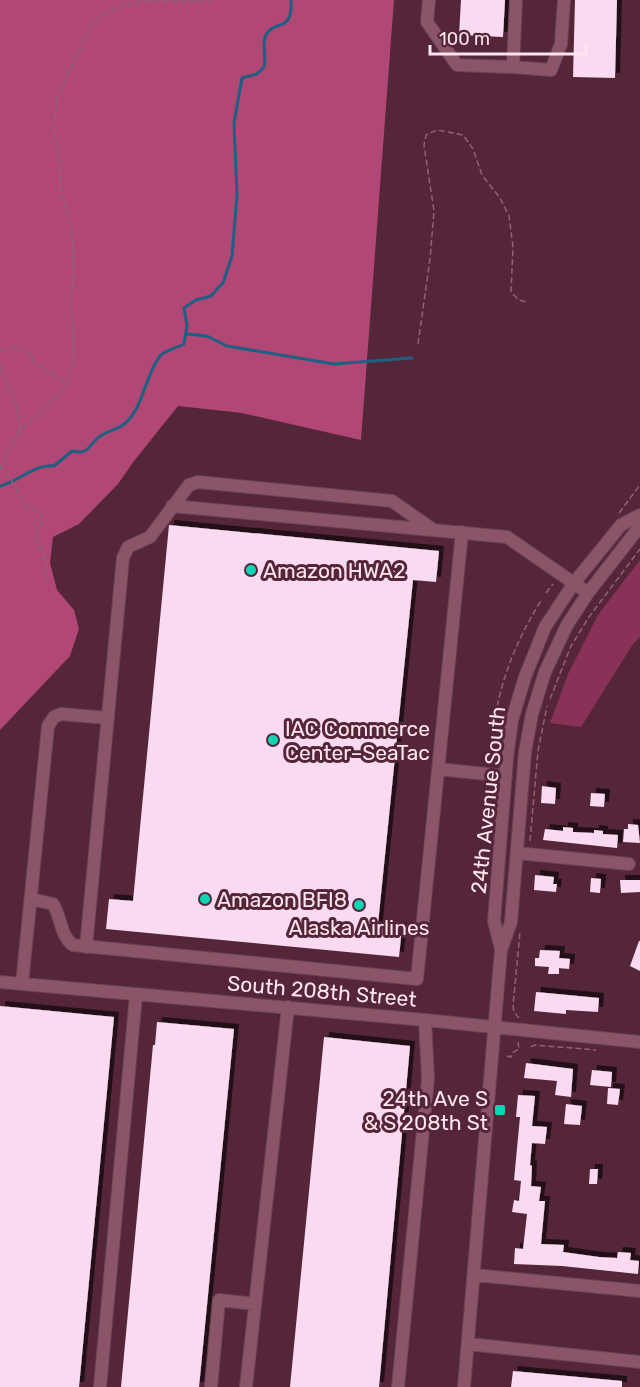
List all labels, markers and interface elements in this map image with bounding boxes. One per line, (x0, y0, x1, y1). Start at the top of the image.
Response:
scale bar (430, 18, 586, 56)
text: 100 m (439, 28, 490, 50)
place label: Amazon HWA2 (263, 558, 405, 583)
marker: Amazon HWA2 (244, 563, 258, 577)
street label: 24th Avenue South (466, 705, 510, 895)
place label: IAC Commerce Center–SeaTac (285, 716, 430, 765)
marker: IAC Commerce Center–SeaTac (266, 733, 280, 747)
place label: Amazon BFI8 (217, 887, 347, 912)
marker: Amazon BFI8 (198, 892, 212, 906)
marker: Alaska Airlines (352, 898, 366, 912)
place label: Alaska Airlines (289, 915, 429, 940)
street label: South 208th Street (226, 970, 418, 1012)
place label: 24th Ave S & S 208th St (364, 1086, 488, 1135)
marker: 24th Ave S & S 208th St (493, 1103, 507, 1117)

